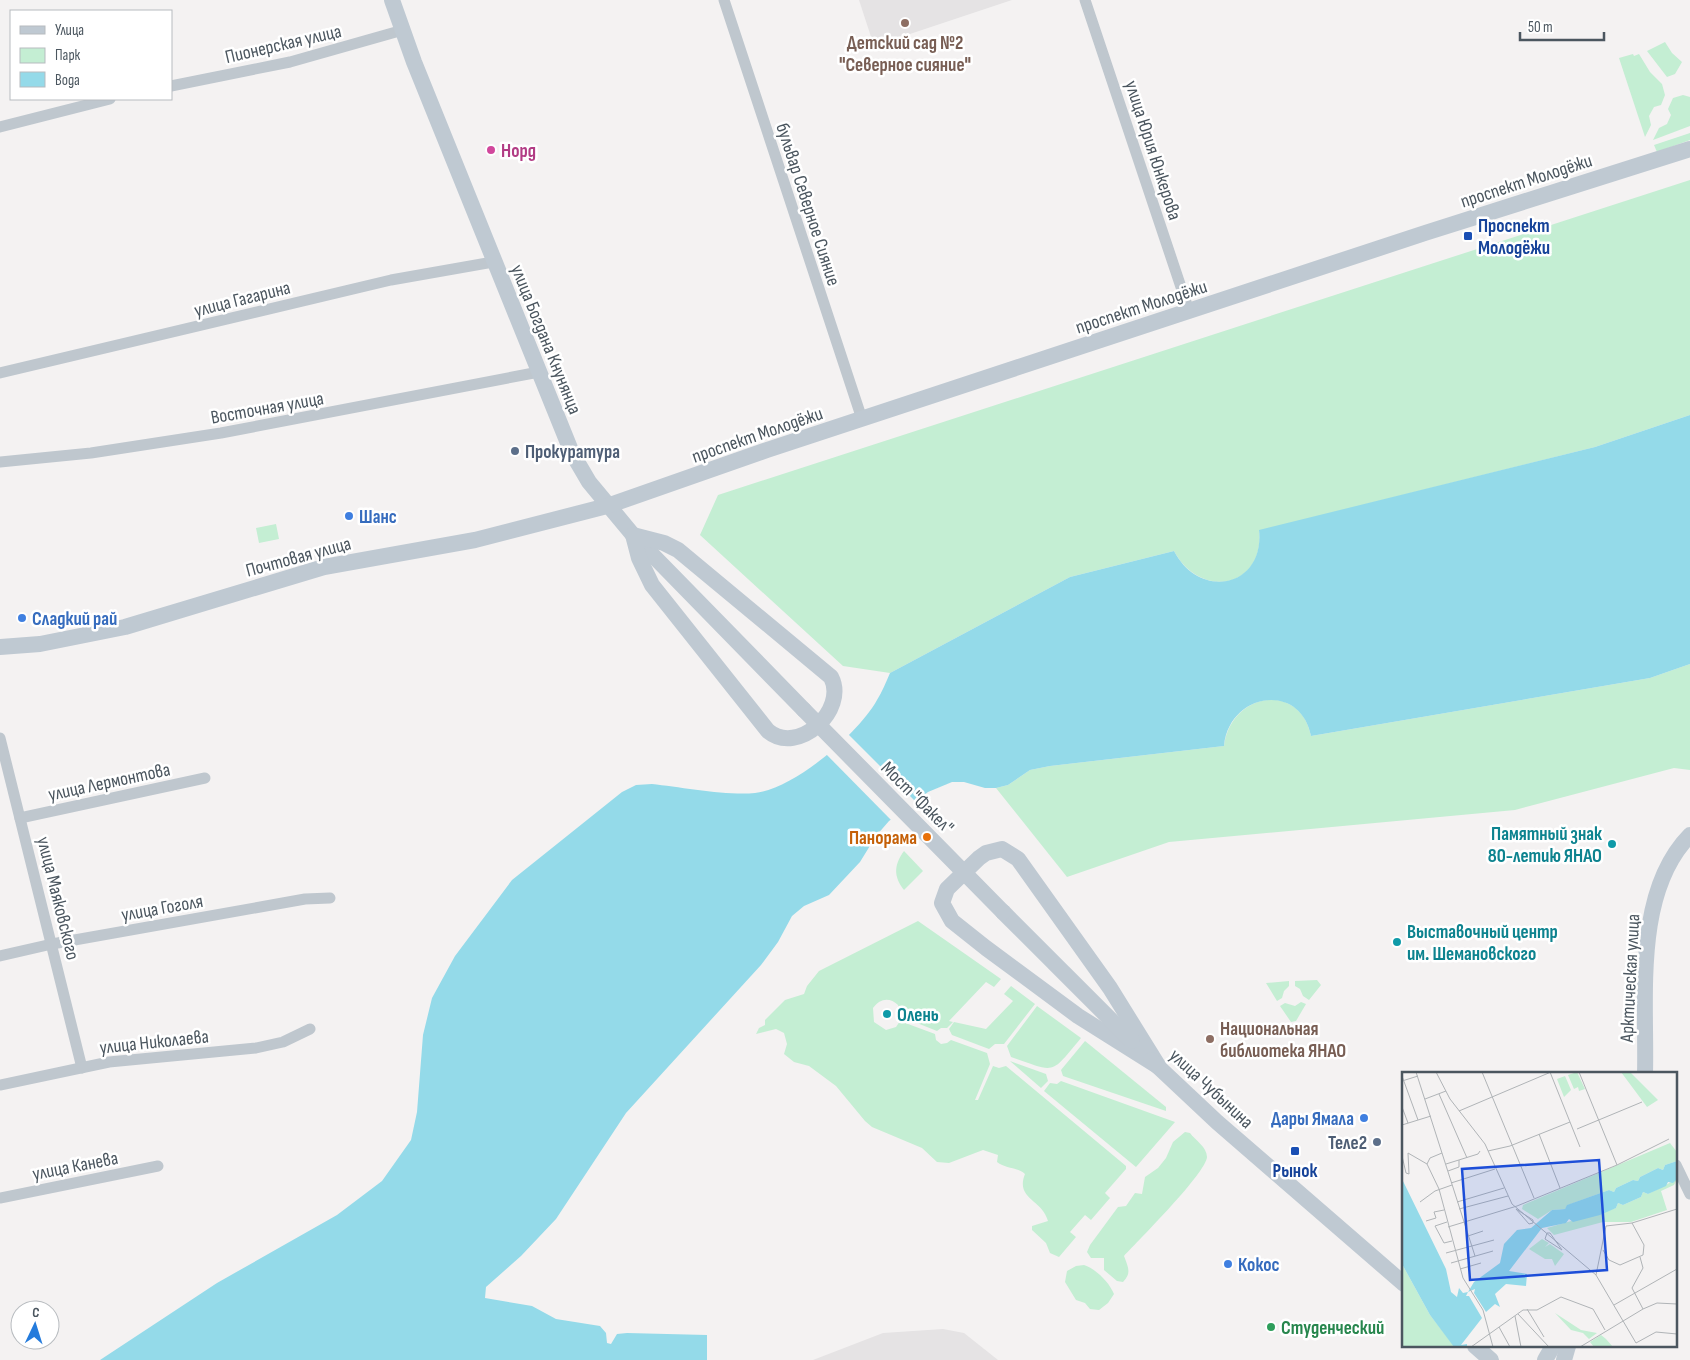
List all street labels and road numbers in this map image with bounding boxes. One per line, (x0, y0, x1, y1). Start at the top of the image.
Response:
street label: Пионерская улица (223, 20, 344, 69)
street label: улица Юрия Юнкерова (1119, 78, 1186, 223)
street label: бульвар Северное Сияние (770, 120, 845, 289)
street label: проспект Молодёжи (1458, 149, 1595, 214)
street label: улица Богдана Кнунянца (505, 261, 586, 418)
street label: проспект Молодёжи (1073, 275, 1210, 340)
street label: улица Гагарина (192, 276, 293, 323)
street label: Восточная улица (209, 387, 326, 430)
street label: проспект Молодёжи (689, 402, 826, 469)
street label: Почтовая улица (243, 532, 354, 583)
street label: Мост "Факел" (876, 757, 958, 839)
street label: улица Лермонтова (46, 758, 172, 807)
street label: улица Маяковского (31, 834, 84, 962)
street label: улица Гоголя (120, 890, 205, 927)
street label: Арктическая улица (1616, 913, 1645, 1044)
street label: улица Николаева (98, 1025, 210, 1060)
street label: улица Чубынина (1164, 1044, 1258, 1134)
street label: улица Канева (31, 1147, 120, 1186)

